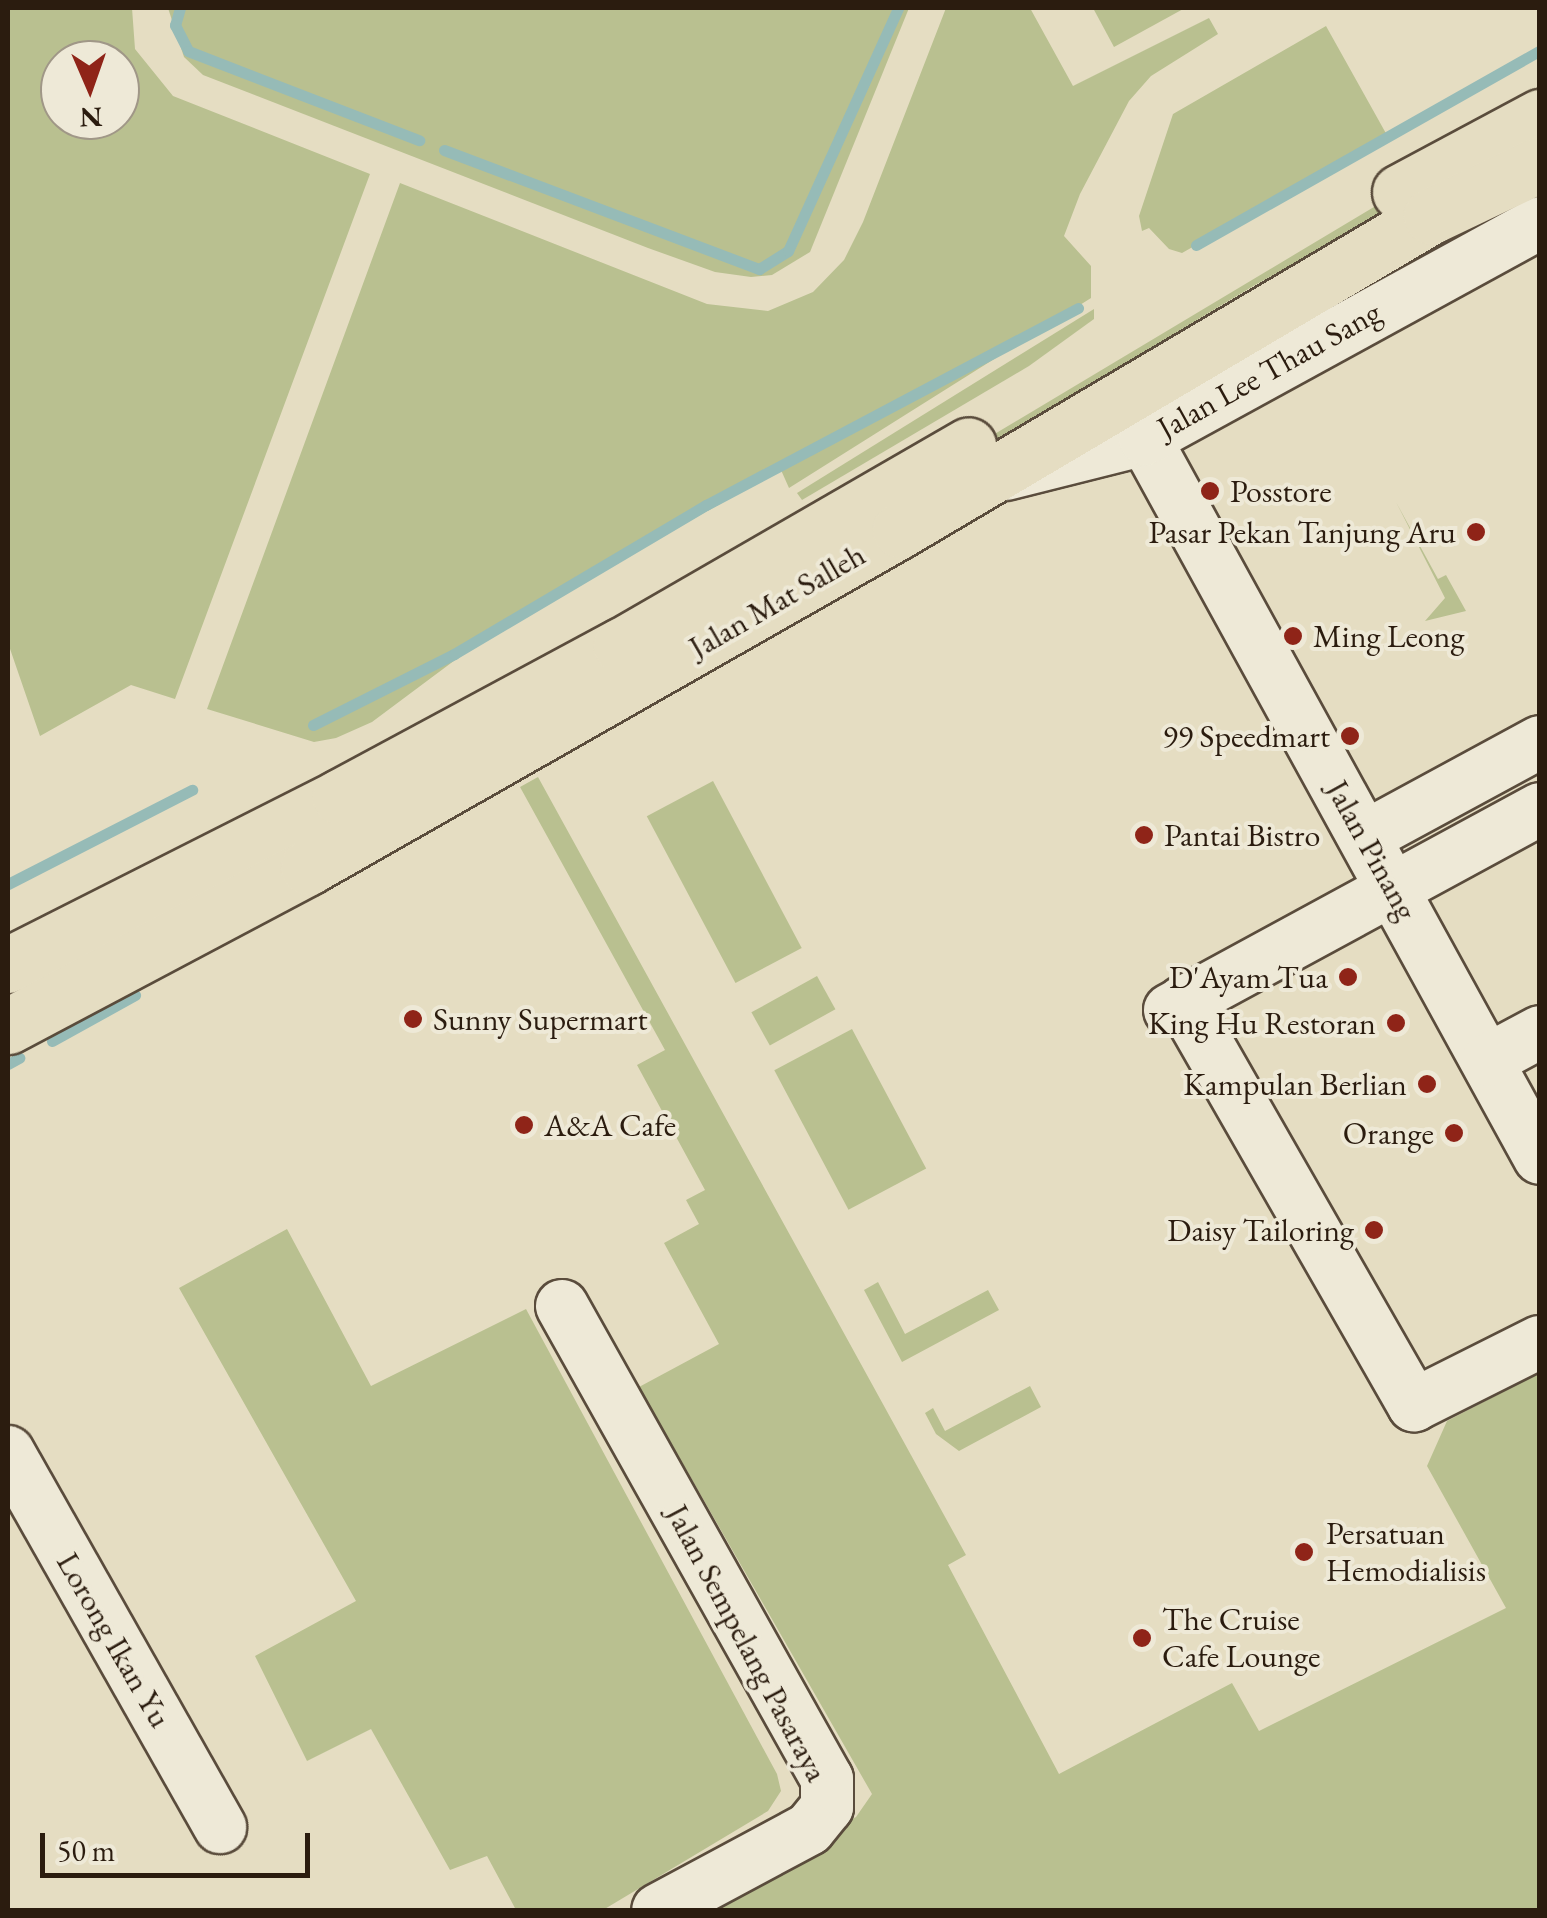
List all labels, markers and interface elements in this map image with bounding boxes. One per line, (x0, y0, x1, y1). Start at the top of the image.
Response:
north arrow (40, 40, 140, 140)
text: N (79, 100, 103, 136)
street label: Jalan Lee Thau Sang (1151, 293, 1387, 447)
place label: Posstore (1230, 472, 1332, 510)
marker: Posstore (1199, 480, 1221, 502)
place label: Pasar Pekan Tanjung Aru (1149, 513, 1456, 551)
marker: Pasar Pekan Tanjung Aru (1465, 521, 1487, 543)
street label: Jalan Mat Salleh (682, 535, 872, 667)
place label: Ming Leong (1313, 617, 1464, 655)
marker: Ming Leong (1282, 625, 1304, 647)
place label: 99 Speedmart (1162, 717, 1330, 755)
marker: 99 Speedmart (1339, 725, 1361, 747)
street label: Jalan Pinang (1318, 774, 1426, 926)
place label: Pantai Bistro (1164, 816, 1320, 854)
marker: Pantai Bistro (1133, 824, 1155, 846)
place label: D'Ayam Tua (1169, 958, 1328, 996)
marker: D'Ayam Tua (1337, 966, 1359, 988)
place label: Sunny Supermart (433, 1000, 648, 1038)
place label: King Hu Restoran (1148, 1004, 1376, 1042)
marker: Sunny Supermart (402, 1008, 424, 1030)
marker: King Hu Restoran (1385, 1012, 1407, 1034)
place label: Kampulan Berlian (1183, 1065, 1407, 1103)
marker: Kampulan Berlian (1416, 1073, 1438, 1095)
place label: A&A Cafe (544, 1106, 676, 1144)
marker: A&A Cafe (513, 1114, 535, 1136)
place label: Orange (1343, 1114, 1434, 1152)
marker: Orange (1443, 1122, 1465, 1144)
place label: Daisy Tailoring (1167, 1211, 1354, 1249)
marker: Daisy Tailoring (1363, 1219, 1385, 1241)
street label: Jalan Sempelang Pasaraya (658, 1498, 836, 1788)
place label: Persatuan Hemodialisis (1326, 1515, 1486, 1590)
marker: Persatuan Hemodialisis (1291, 1539, 1317, 1565)
street label: Lorong Ikan Yu (48, 1546, 180, 1734)
place label: The Cruise Cafe Lounge (1162, 1601, 1320, 1676)
marker: The Cruise Cafe Lounge (1131, 1627, 1153, 1649)
scale bar (45, 1813, 315, 1875)
text: 50 m (57, 1831, 115, 1870)

